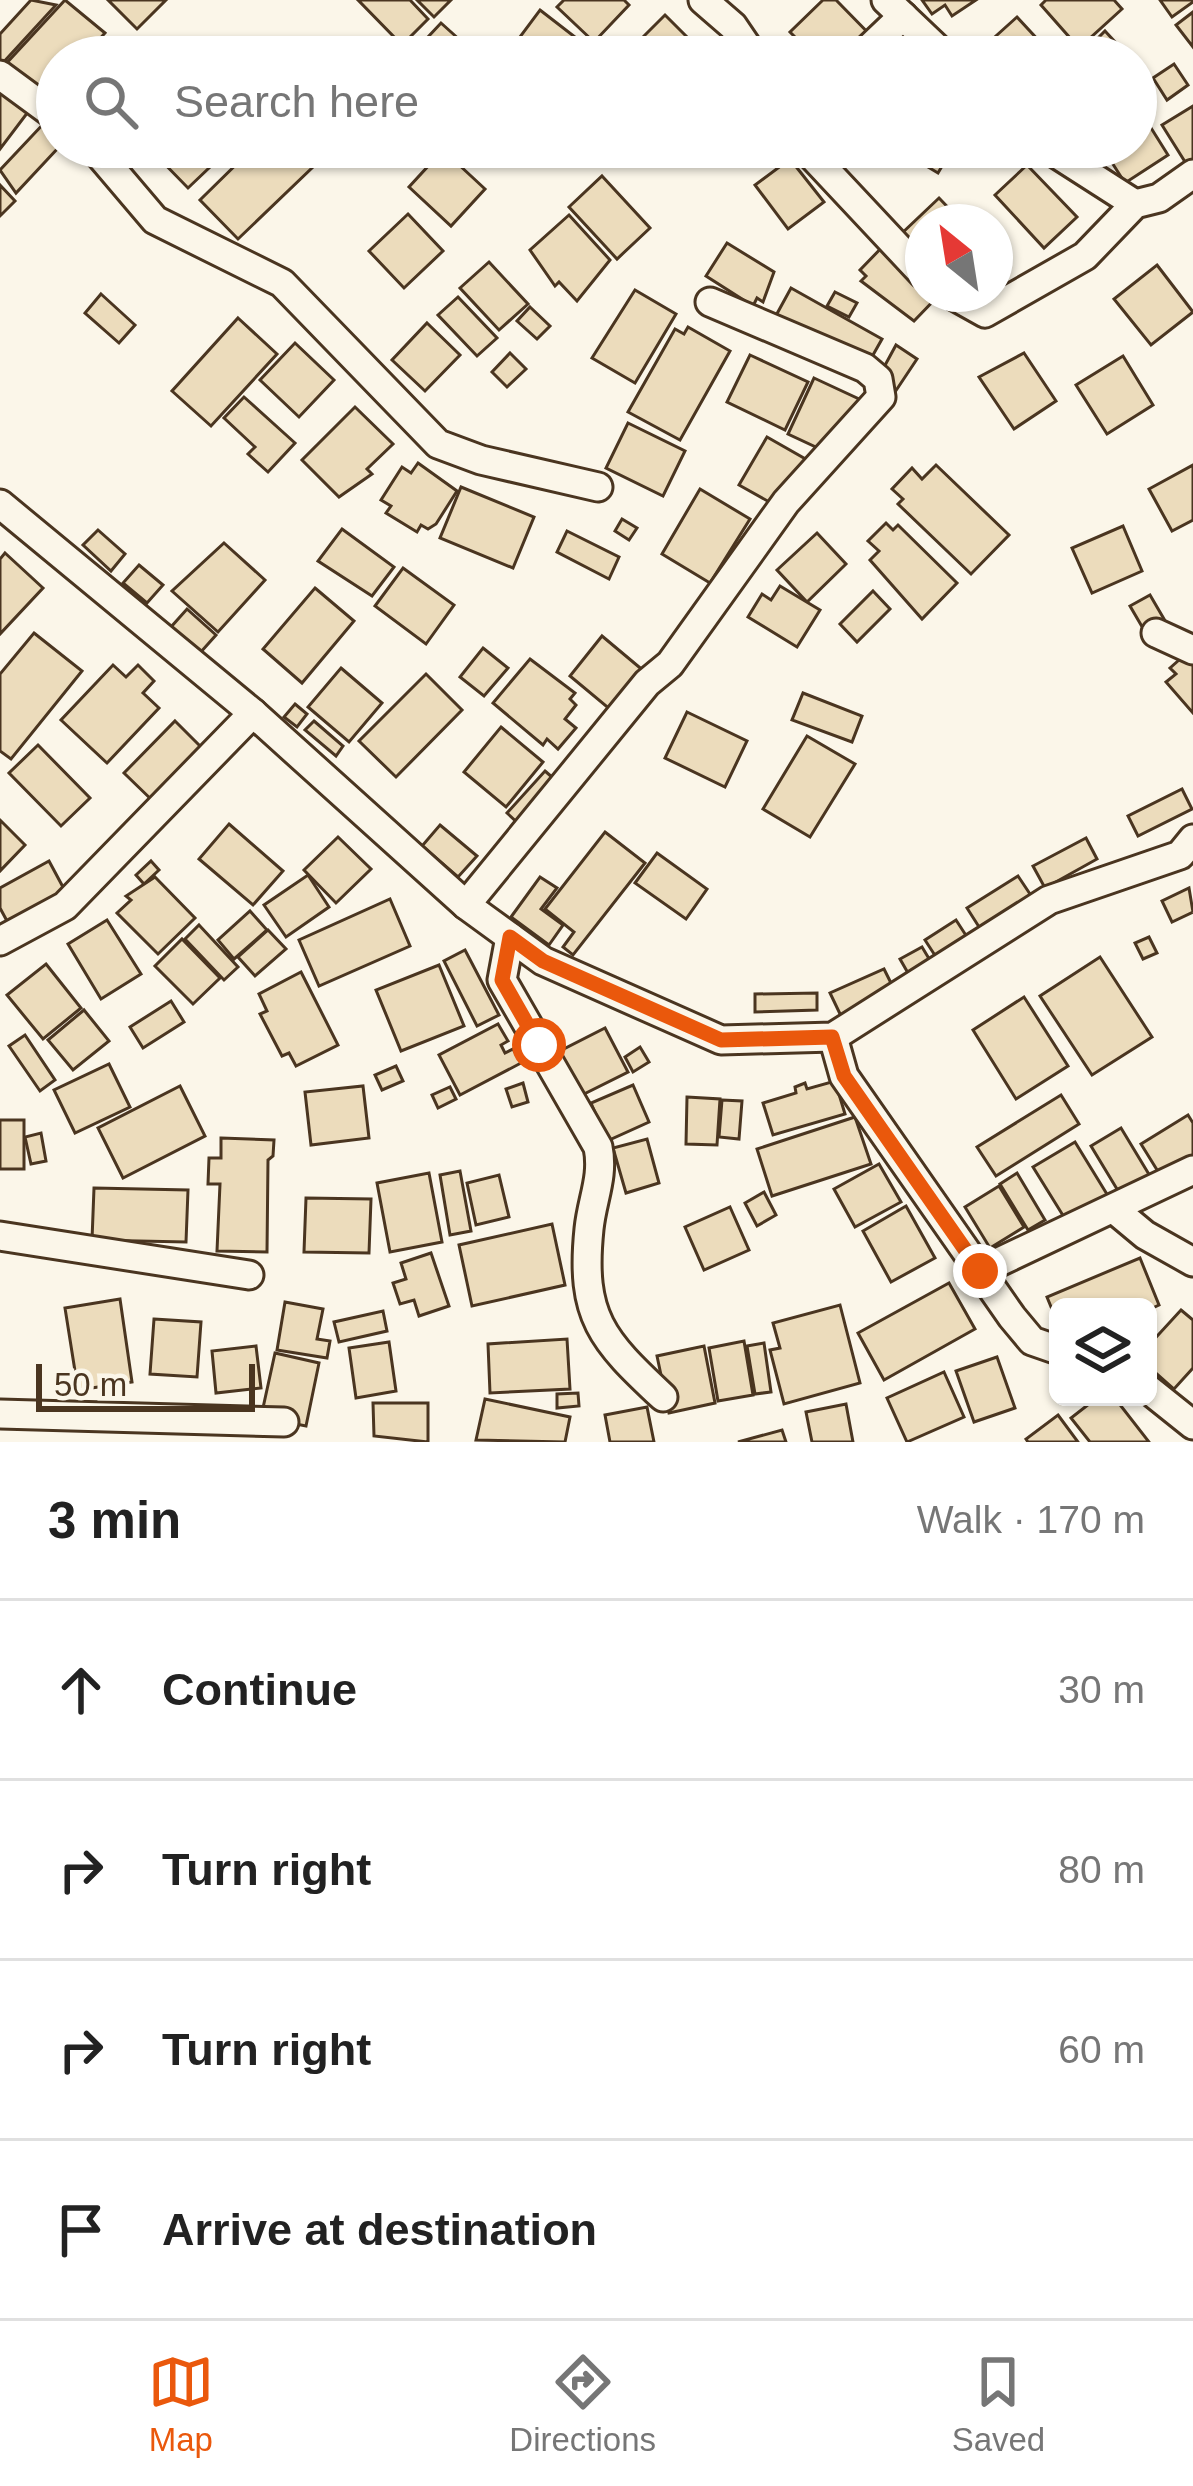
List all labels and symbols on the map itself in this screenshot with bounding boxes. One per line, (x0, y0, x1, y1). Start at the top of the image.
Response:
north arrow (905, 204, 1013, 312)
route start (512, 1018, 566, 1072)
route end (953, 1244, 1007, 1298)
scale bar (36, 1358, 255, 1411)

